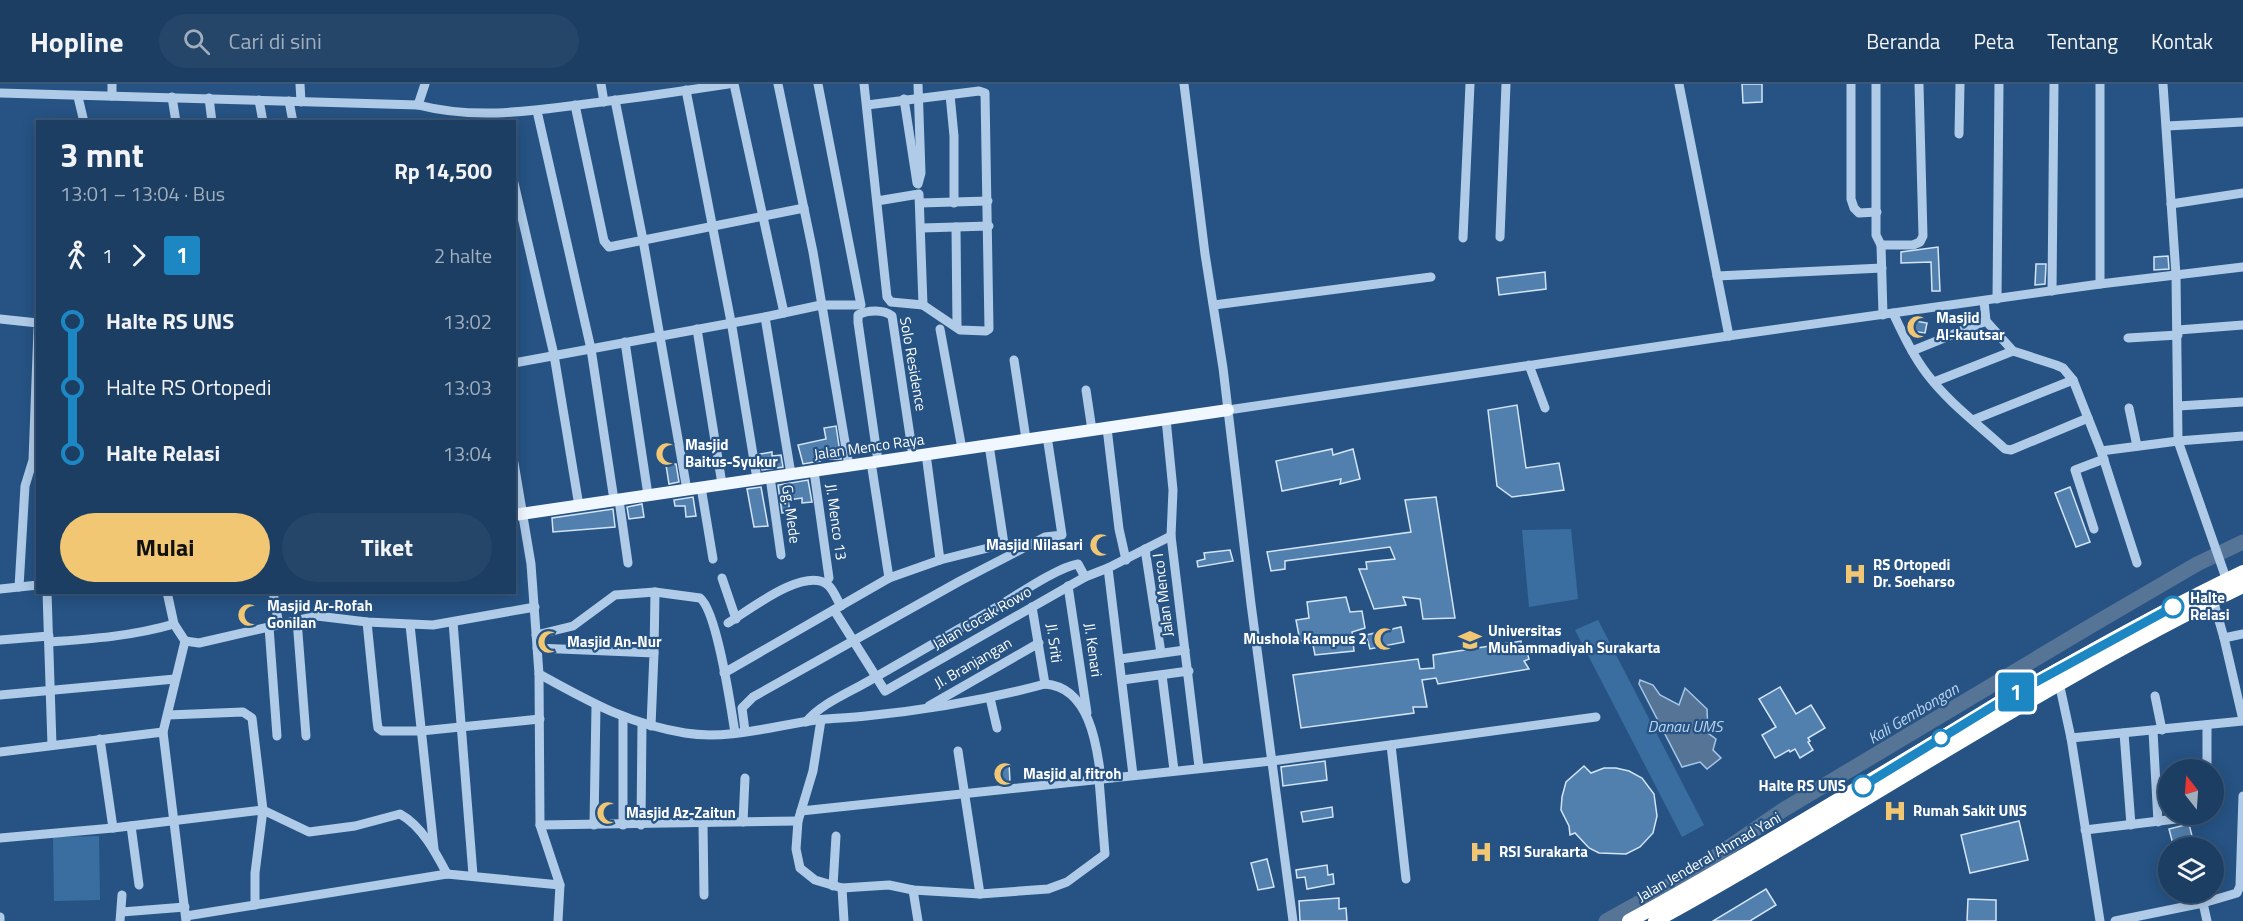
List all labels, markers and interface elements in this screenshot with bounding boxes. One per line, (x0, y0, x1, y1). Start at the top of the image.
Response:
search box (159, 14, 579, 68)
text: Hopline (30, 20, 123, 63)
text: Cari di sini (228, 24, 322, 58)
icon: search (180, 25, 213, 58)
text: Beranda (1866, 25, 1940, 57)
text: Peta (1973, 25, 2014, 57)
text: Tentang (2047, 25, 2118, 57)
text: Kontak (2151, 25, 2213, 57)
text: 3 mnt (60, 130, 144, 180)
text: Rp 14,500 (394, 154, 492, 188)
text: 13:01 – 13:04 · Bus (60, 178, 225, 209)
icon: walk (60, 239, 93, 272)
icon: forward (122, 239, 155, 272)
text: 1 (176, 239, 188, 271)
text: 1 (102, 240, 113, 271)
text: 2 halte (434, 240, 492, 271)
text: Halte RS UNS (106, 304, 234, 338)
text: 13:02 (443, 306, 492, 337)
place label: Masjid Al-kautsar (1936, 306, 2005, 346)
mosque icon: Masjid Al-kautsar (1905, 314, 1931, 340)
street label: Solo Residence (894, 315, 933, 413)
text: Halte RS Ortopedi (106, 370, 272, 404)
text: 13:03 (443, 372, 492, 403)
street label: Jalan Menco Raya (812, 427, 926, 466)
place label: Masjid Baitus-Syukur (685, 433, 778, 473)
text: Halte Relasi (106, 436, 220, 470)
text: 13:04 (443, 438, 492, 469)
mosque icon: Masjid Baitus-Syukur (654, 441, 680, 467)
street label: Jl. Menco 13 (820, 482, 853, 562)
street label: Gg. Mede (776, 483, 807, 545)
button: Mulai (60, 513, 270, 582)
button: Tiket (282, 513, 492, 582)
mosque icon: Masjid Nilasari (1088, 532, 1114, 558)
place label: Masjid Nilasari (986, 533, 1083, 556)
street label: Jalan Menco I (1146, 552, 1179, 638)
place label: RS Ortopedi Dr. Soeharso (1873, 553, 1955, 593)
hospital icon: RS Ortopedi Dr. Soeharso (1842, 561, 1868, 587)
street label: Jalan Cocak Rowo (928, 580, 1036, 655)
place label: Halte Relasi (2190, 586, 2230, 626)
place label: Masjid Ar-Rofah Gonilan (267, 594, 373, 634)
marker: Halte Relasi (2162, 596, 2184, 618)
mosque icon: Masjid Ar-Rofah Gonilan (236, 602, 262, 628)
place label: Universitas Muhammadiyah Surakarta (1488, 619, 1661, 659)
street label: Jl. Kenari (1078, 621, 1109, 678)
street label: Jl. Sriti (1040, 622, 1069, 664)
mosque icon: Mushola Kampus 2 (1372, 626, 1398, 652)
place label: Mushola Kampus 2 (1243, 627, 1367, 650)
school or university icon: Universitas Muhammadiyah Surakarta (1457, 627, 1483, 653)
mosque icon: Masjid An-Nur (536, 629, 562, 655)
place label: Masjid An-Nur (567, 630, 662, 653)
street label: Jl. Branjangan (930, 631, 1016, 694)
line badge: 1 (1996, 672, 2036, 712)
water label: Kali Gembongan (1863, 676, 1964, 750)
text: 1 (2010, 676, 2022, 708)
water label: Danau UMS (1647, 714, 1725, 738)
unlabelled marker (1932, 729, 1950, 747)
north arrow (2158, 759, 2224, 825)
map controls (2158, 759, 2224, 903)
mosque icon: Masjid al fitroh (992, 761, 1018, 787)
place label: Masjid al fitroh (1023, 762, 1121, 785)
place label: Halte RS UNS (1759, 774, 1846, 797)
marker: Halte RS UNS (1852, 775, 1874, 797)
hospital icon: Rumah Sakit UNS (1882, 798, 1908, 824)
place label: Rumah Sakit UNS (1913, 799, 2027, 822)
mosque icon: Masjid Az-Zaitun (595, 800, 621, 826)
place label: Masjid Az-Zaitun (626, 801, 736, 824)
street label: Jalan Jenderal Ahmad Yani (1632, 806, 1785, 907)
button: layers (2158, 837, 2224, 903)
hospital icon: RSI Surakarta (1468, 839, 1494, 865)
place label: RSI Surakarta (1499, 840, 1588, 863)

